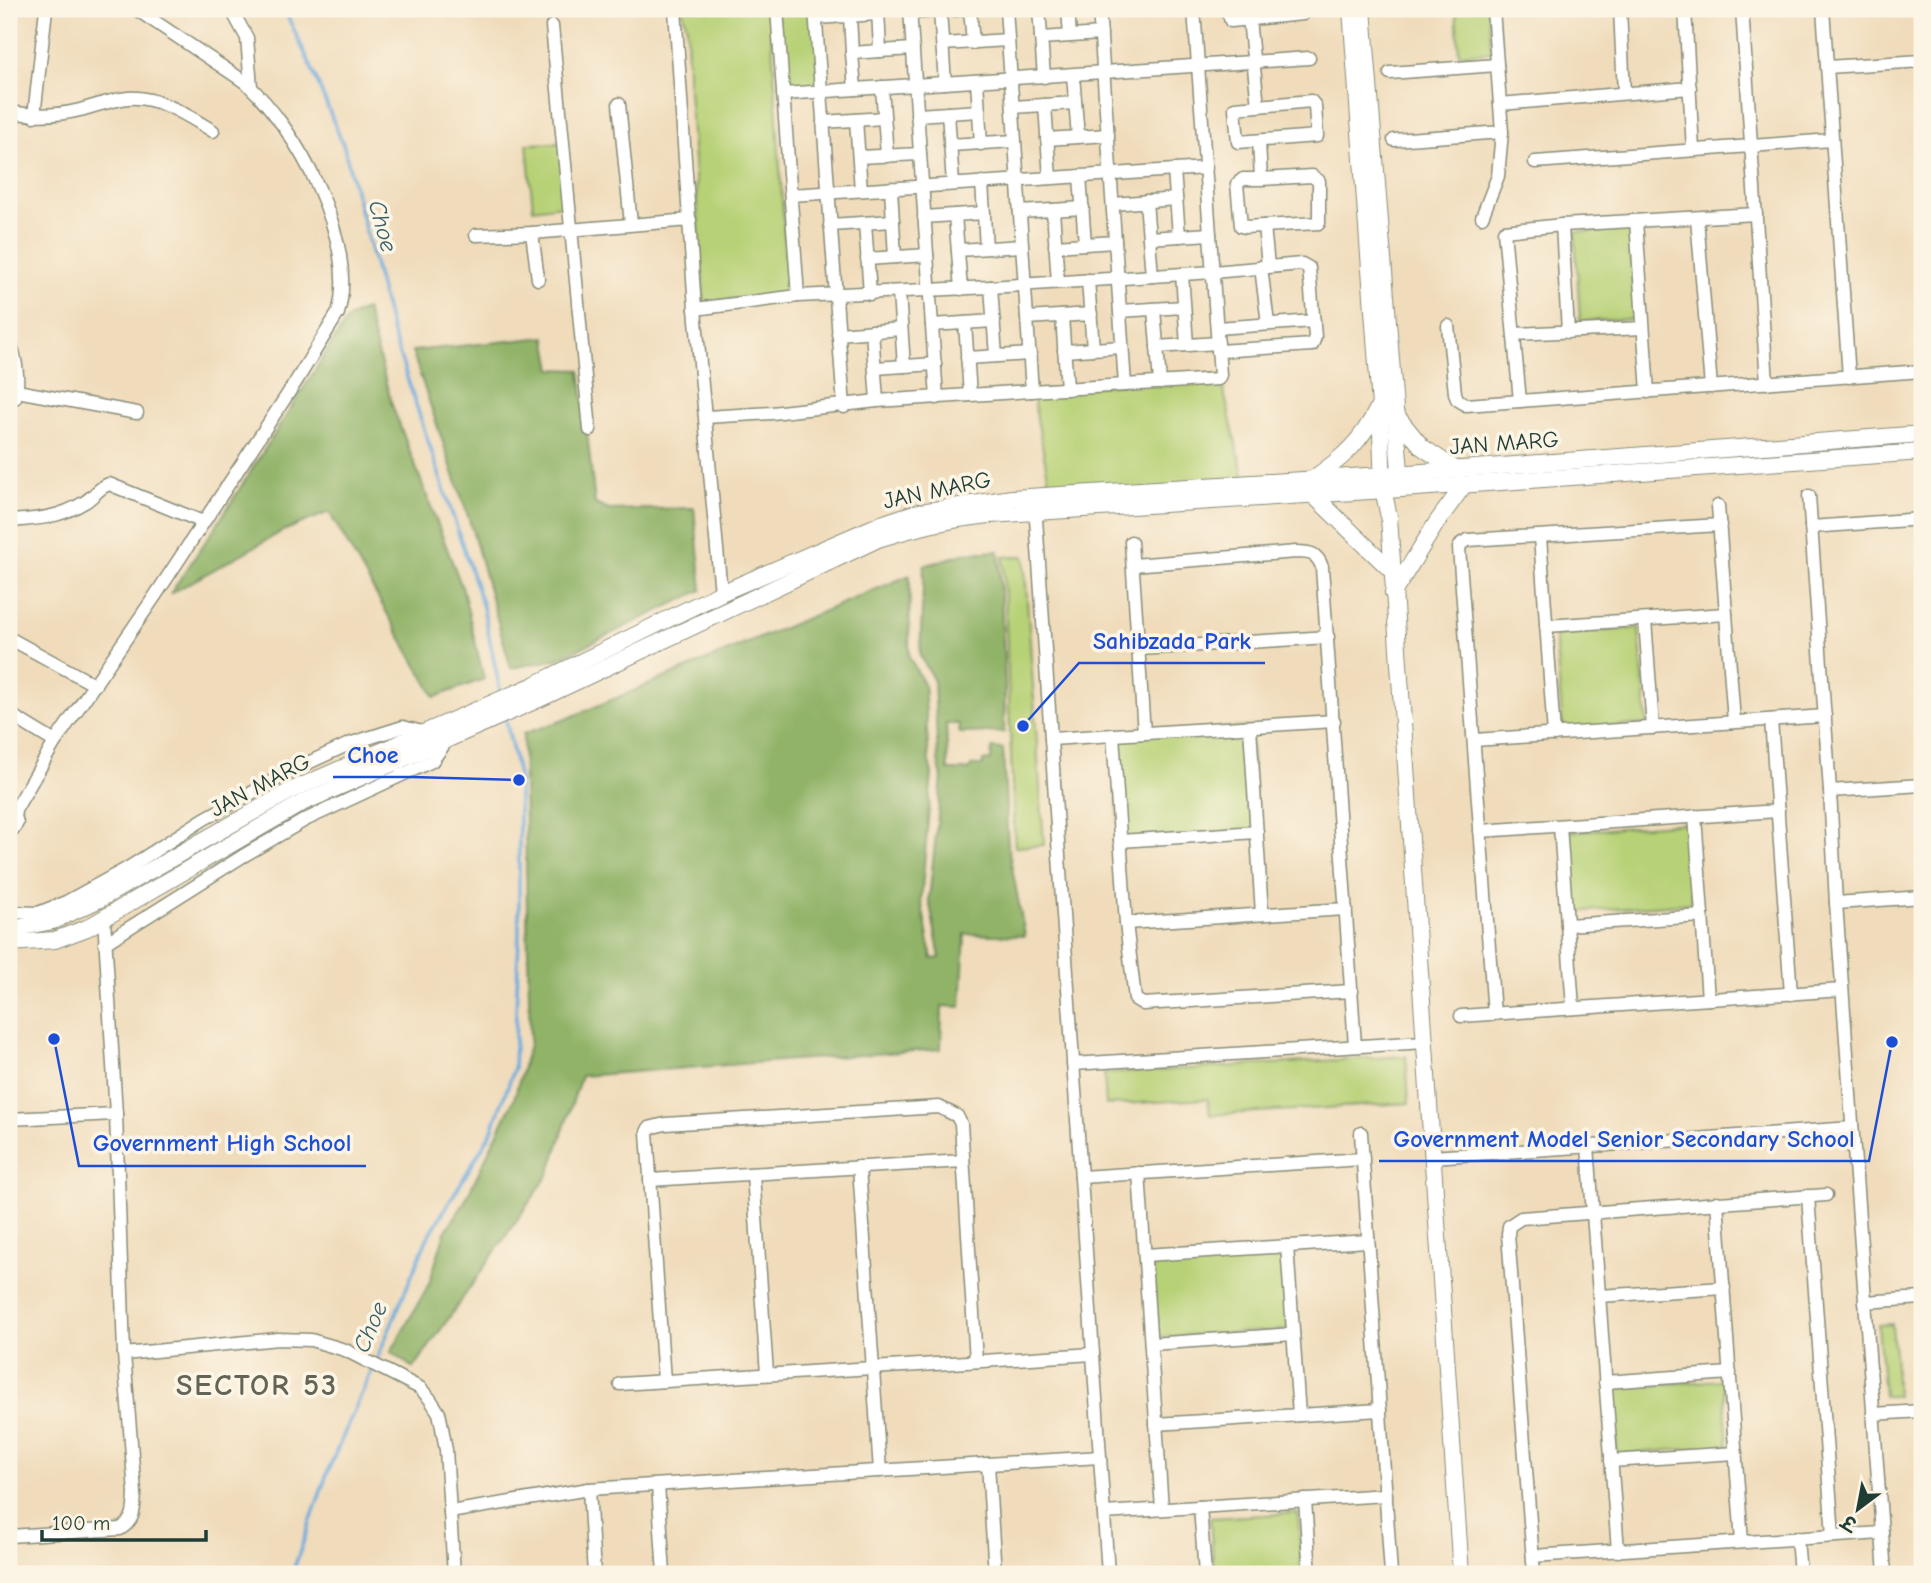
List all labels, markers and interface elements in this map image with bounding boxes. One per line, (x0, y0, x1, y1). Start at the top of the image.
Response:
water label: Choe (363, 197, 403, 255)
street label: JAN MARG (1448, 426, 1560, 460)
street label: JAN MARG (881, 465, 993, 515)
callout: Sahibzada Park (1079, 618, 1265, 663)
text: Sahibzada Park (1093, 627, 1251, 655)
callout: Choe (333, 732, 412, 777)
text: Choe (347, 741, 399, 769)
street label: JAN MARG (205, 747, 315, 823)
callout: Government Model Senior Secondary School (1379, 1116, 1869, 1161)
callout: Government High School (79, 1121, 366, 1166)
text: Government Model Senior Secondary School (1393, 1125, 1855, 1153)
text: Government High School (93, 1129, 351, 1157)
water label: Choe (347, 1297, 393, 1357)
district label: SECTOR 53 (176, 1368, 338, 1403)
north arrow (1822, 1474, 1892, 1544)
scale bar (42, 1499, 206, 1543)
text: उ (1836, 1509, 1862, 1536)
text: 100 m (52, 1511, 110, 1535)

